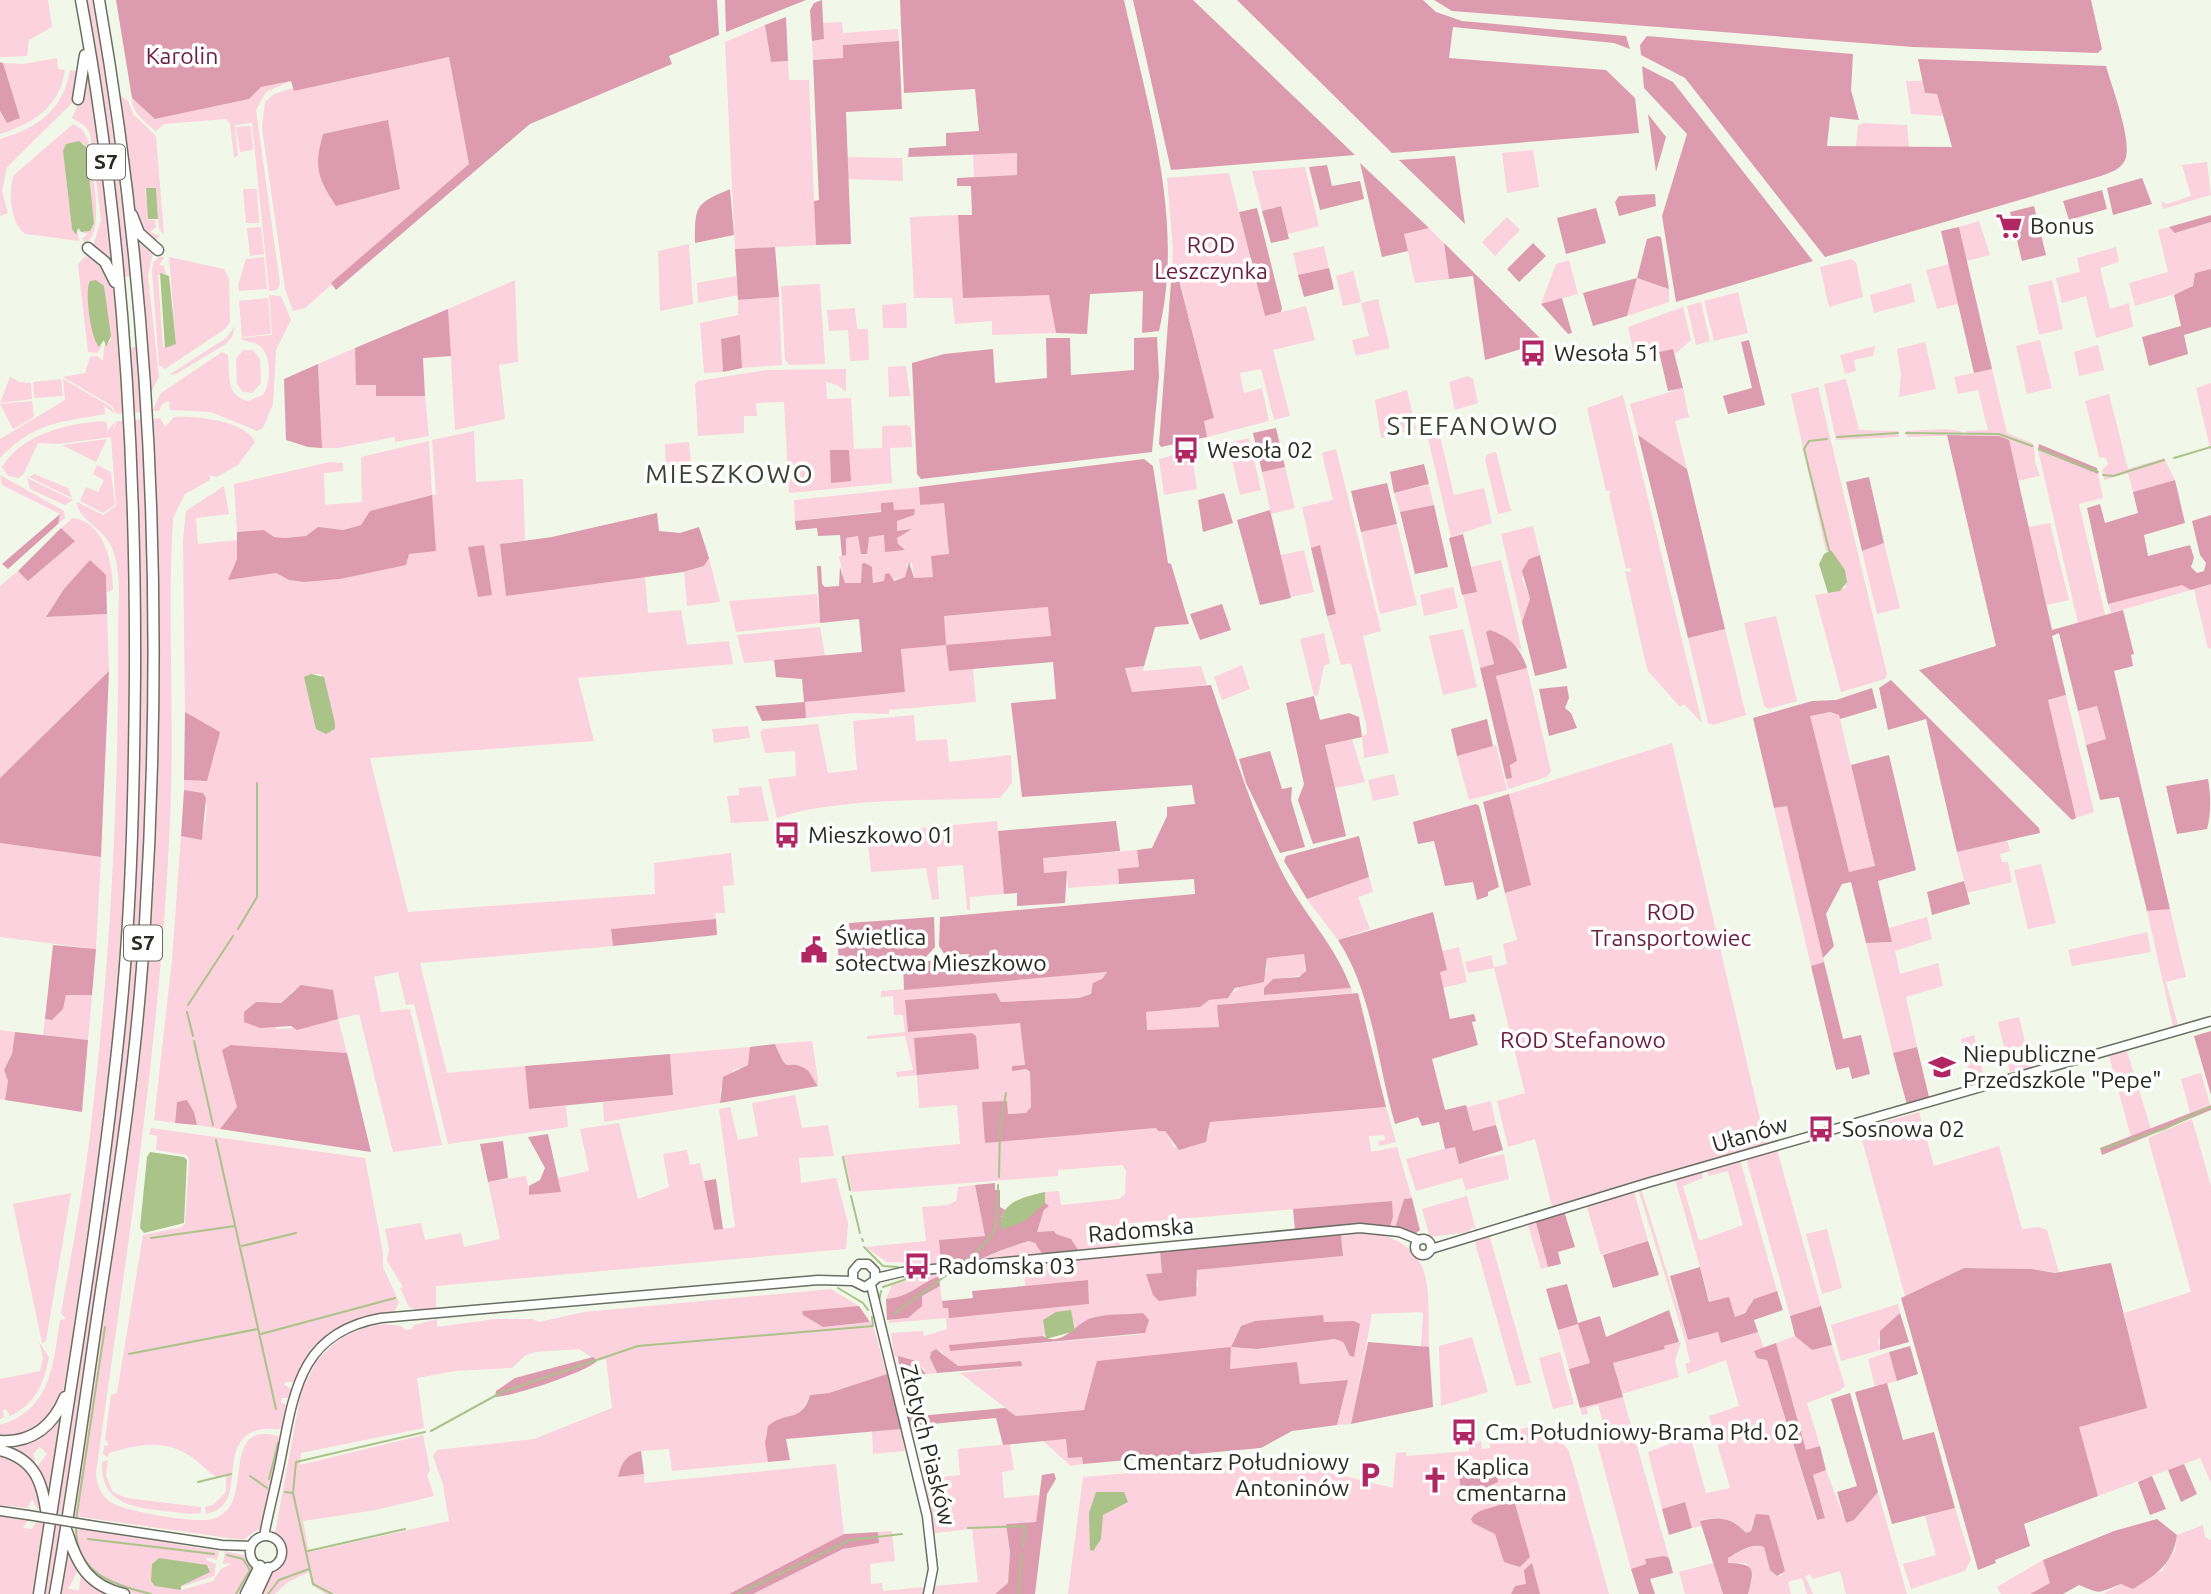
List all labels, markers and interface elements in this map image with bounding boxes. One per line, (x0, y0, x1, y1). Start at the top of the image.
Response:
park label: Karolin (146, 43, 218, 68)
road number: S7 (87, 144, 125, 180)
supermarket icon: Bonus (1994, 211, 2024, 241)
place label: Bonus (2030, 213, 2094, 238)
park label: ROD Leszczynka (1154, 232, 1268, 283)
bus stop icon: Wesoła 51 (1518, 338, 1548, 368)
place label: Wesoła 51 (1554, 340, 1660, 365)
district label: STEFANOWO (1386, 411, 1560, 440)
bus stop icon: Wesoła 02 (1171, 435, 1201, 465)
place label: Wesoła 02 (1207, 437, 1313, 462)
district label: MIESZKOWO (645, 459, 815, 488)
bus stop icon: Mieszkowo 01 (772, 820, 802, 850)
place label: Mieszkowo 01 (808, 822, 954, 847)
park label: ROD Transportowiec (1591, 899, 1752, 950)
place label: Świetlica sołectwa Mieszkowo (835, 923, 1047, 975)
road number: S7 (124, 926, 162, 960)
public building icon: Świetlica sołectwa Mieszkowo (799, 935, 829, 965)
park label: ROD Stefanowo (1500, 1027, 1666, 1052)
place label: Niepubliczne Przedszkole "Pepe" (1963, 1041, 2161, 1092)
school or university icon: Niepubliczne Przedszkole "Pepe" (1927, 1052, 1957, 1082)
street label: Ułanów (1709, 1111, 1791, 1156)
bus stop icon: Sosnowa 02 (1806, 1114, 1836, 1144)
place label: Sosnowa 02 (1842, 1116, 1965, 1141)
street label: Radomska (1087, 1212, 1195, 1247)
bus stop icon: Radomska 03 (902, 1251, 932, 1281)
place label: Radomska 03 (938, 1253, 1075, 1278)
street label: Złotych Piasków (896, 1362, 961, 1528)
bus stop icon: Cm. Południowy-Brama Płd. 02 (1449, 1417, 1479, 1447)
place label: Cm. Południowy-Brama Płd. 02 (1485, 1419, 1800, 1444)
place label: Cmentarz Południowy Antoninów (1123, 1449, 1349, 1500)
place label: Kaplica cmentarna (1456, 1454, 1567, 1505)
parking icon: Cmentarz Południowy Antoninów (1355, 1460, 1385, 1490)
church icon: Kaplica cmentarna (1420, 1465, 1450, 1495)

